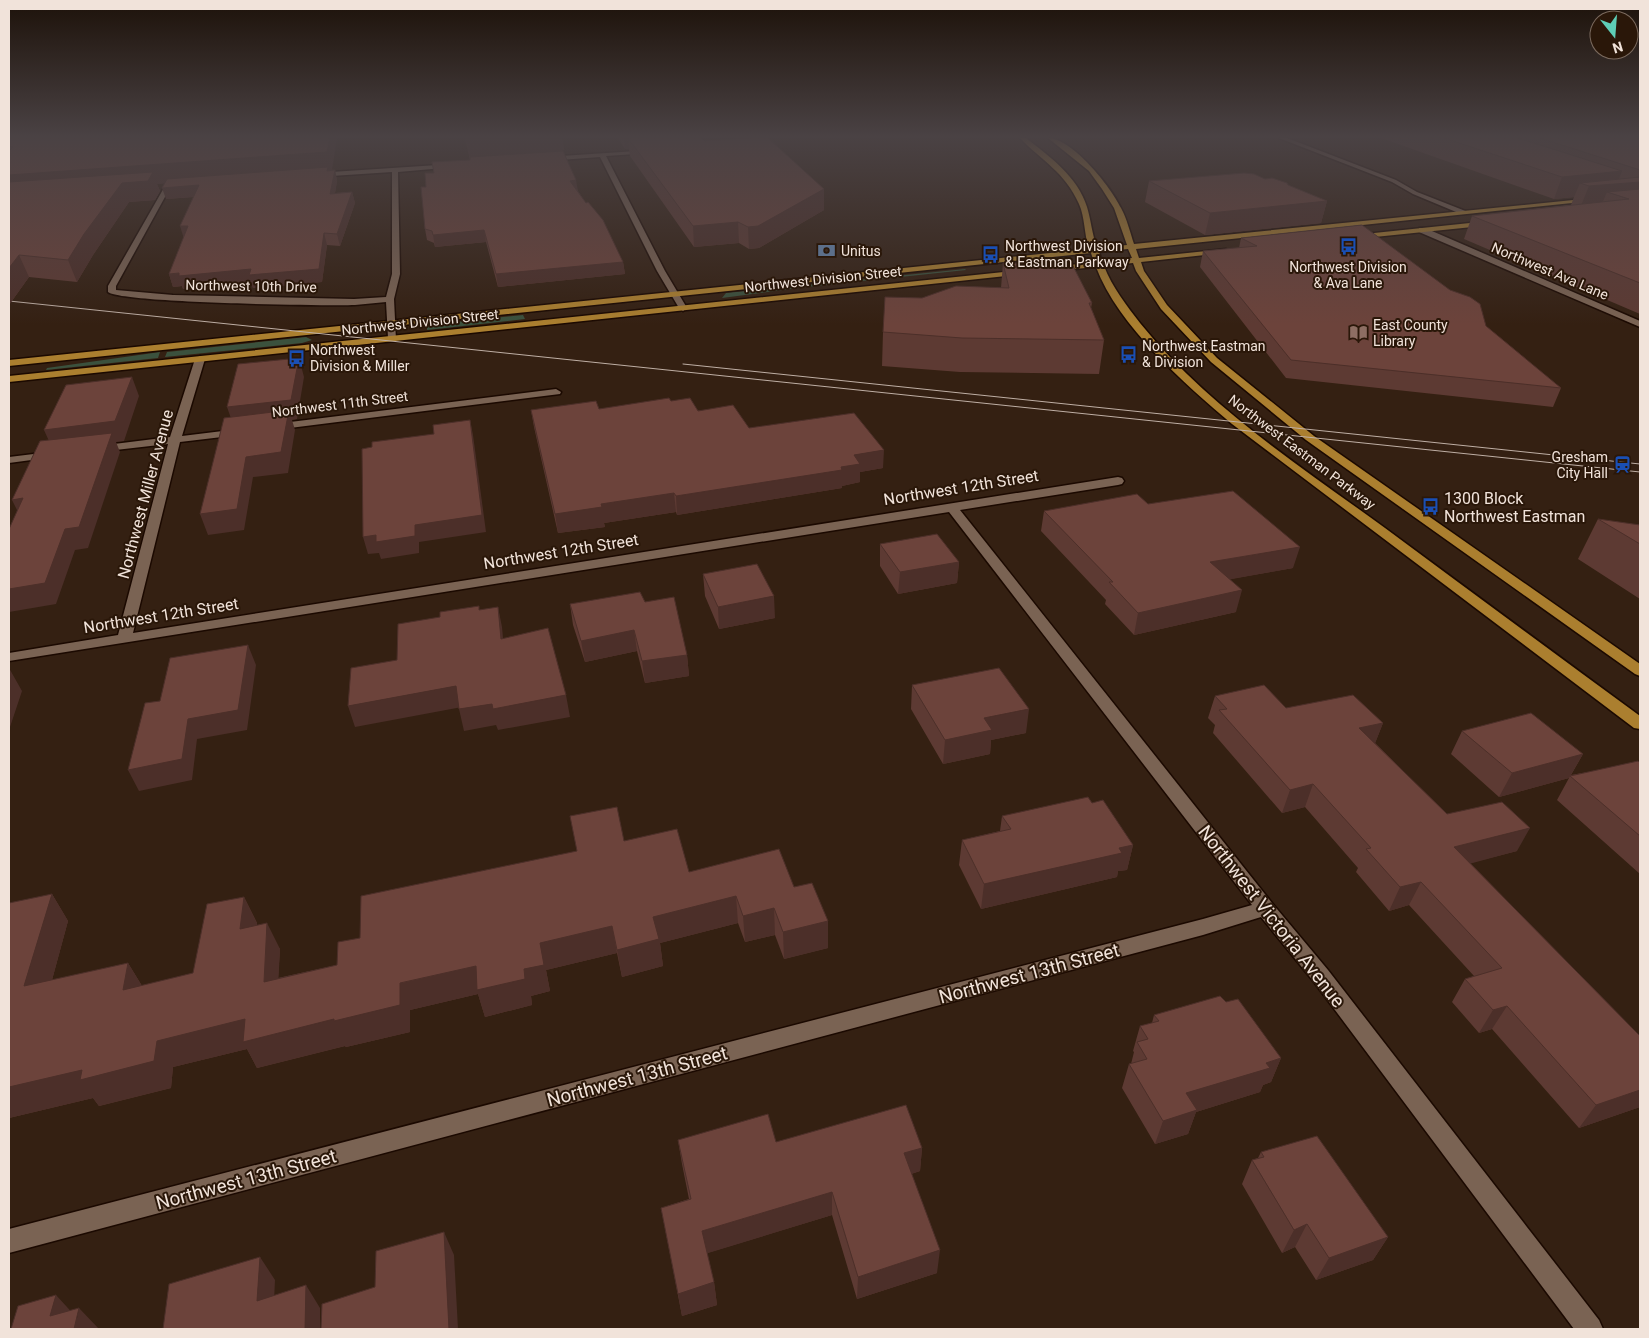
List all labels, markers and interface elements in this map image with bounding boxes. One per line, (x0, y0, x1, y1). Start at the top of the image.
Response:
north arrow (1589, 10, 1639, 60)
text: N (1611, 38, 1625, 57)
bus stop icon: Northwest Division & Ava Lane (1338, 237, 1358, 257)
place label: Northwest Division & Eastman Parkway (1005, 238, 1129, 270)
street label: Northwest Ava Lane (1489, 239, 1611, 303)
bank icon: Unitus (817, 241, 837, 261)
place label: Unitus (841, 243, 881, 259)
bus stop icon: Northwest Division & Eastman Parkway (981, 244, 1001, 264)
place label: Northwest Division & Ava Lane (1289, 259, 1407, 291)
street label: Northwest Division Street (744, 263, 903, 295)
street label: Northwest 10th Drive (185, 277, 317, 295)
street label: Northwest Division Street (341, 306, 500, 338)
place label: East County Library (1373, 317, 1448, 349)
library icon: East County Library (1349, 323, 1369, 343)
place label: Northwest Eastman & Division (1142, 338, 1266, 370)
place label: Northwest Division & Miller (310, 342, 410, 374)
bus stop icon: Northwest Eastman & Division (1118, 344, 1138, 364)
bus stop icon: Northwest Division & Miller (286, 348, 306, 368)
street label: Northwest 11th Street (271, 388, 409, 420)
street label: Northwest Eastman Parkway (1225, 391, 1379, 513)
street label: Northwest Miller Avenue (114, 408, 177, 581)
place label: Gresham City Hall (1552, 449, 1608, 481)
station icon: Gresham City Hall (1612, 455, 1632, 475)
street label: Northwest 12th Street (882, 466, 1040, 509)
place label: 1300 Block Northwest Eastman (1444, 489, 1585, 526)
bus stop icon: 1300 Block Northwest Eastman (1420, 497, 1440, 517)
street label: Northwest 12th Street (482, 530, 640, 573)
street label: Northwest 12th Street (82, 594, 240, 637)
street label: Northwest Victoria Avenue (1193, 821, 1350, 1012)
street label: Northwest 13th Street (936, 938, 1122, 1009)
street label: Northwest 13th Street (544, 1041, 730, 1112)
street label: Northwest 13th Street (153, 1144, 339, 1215)

